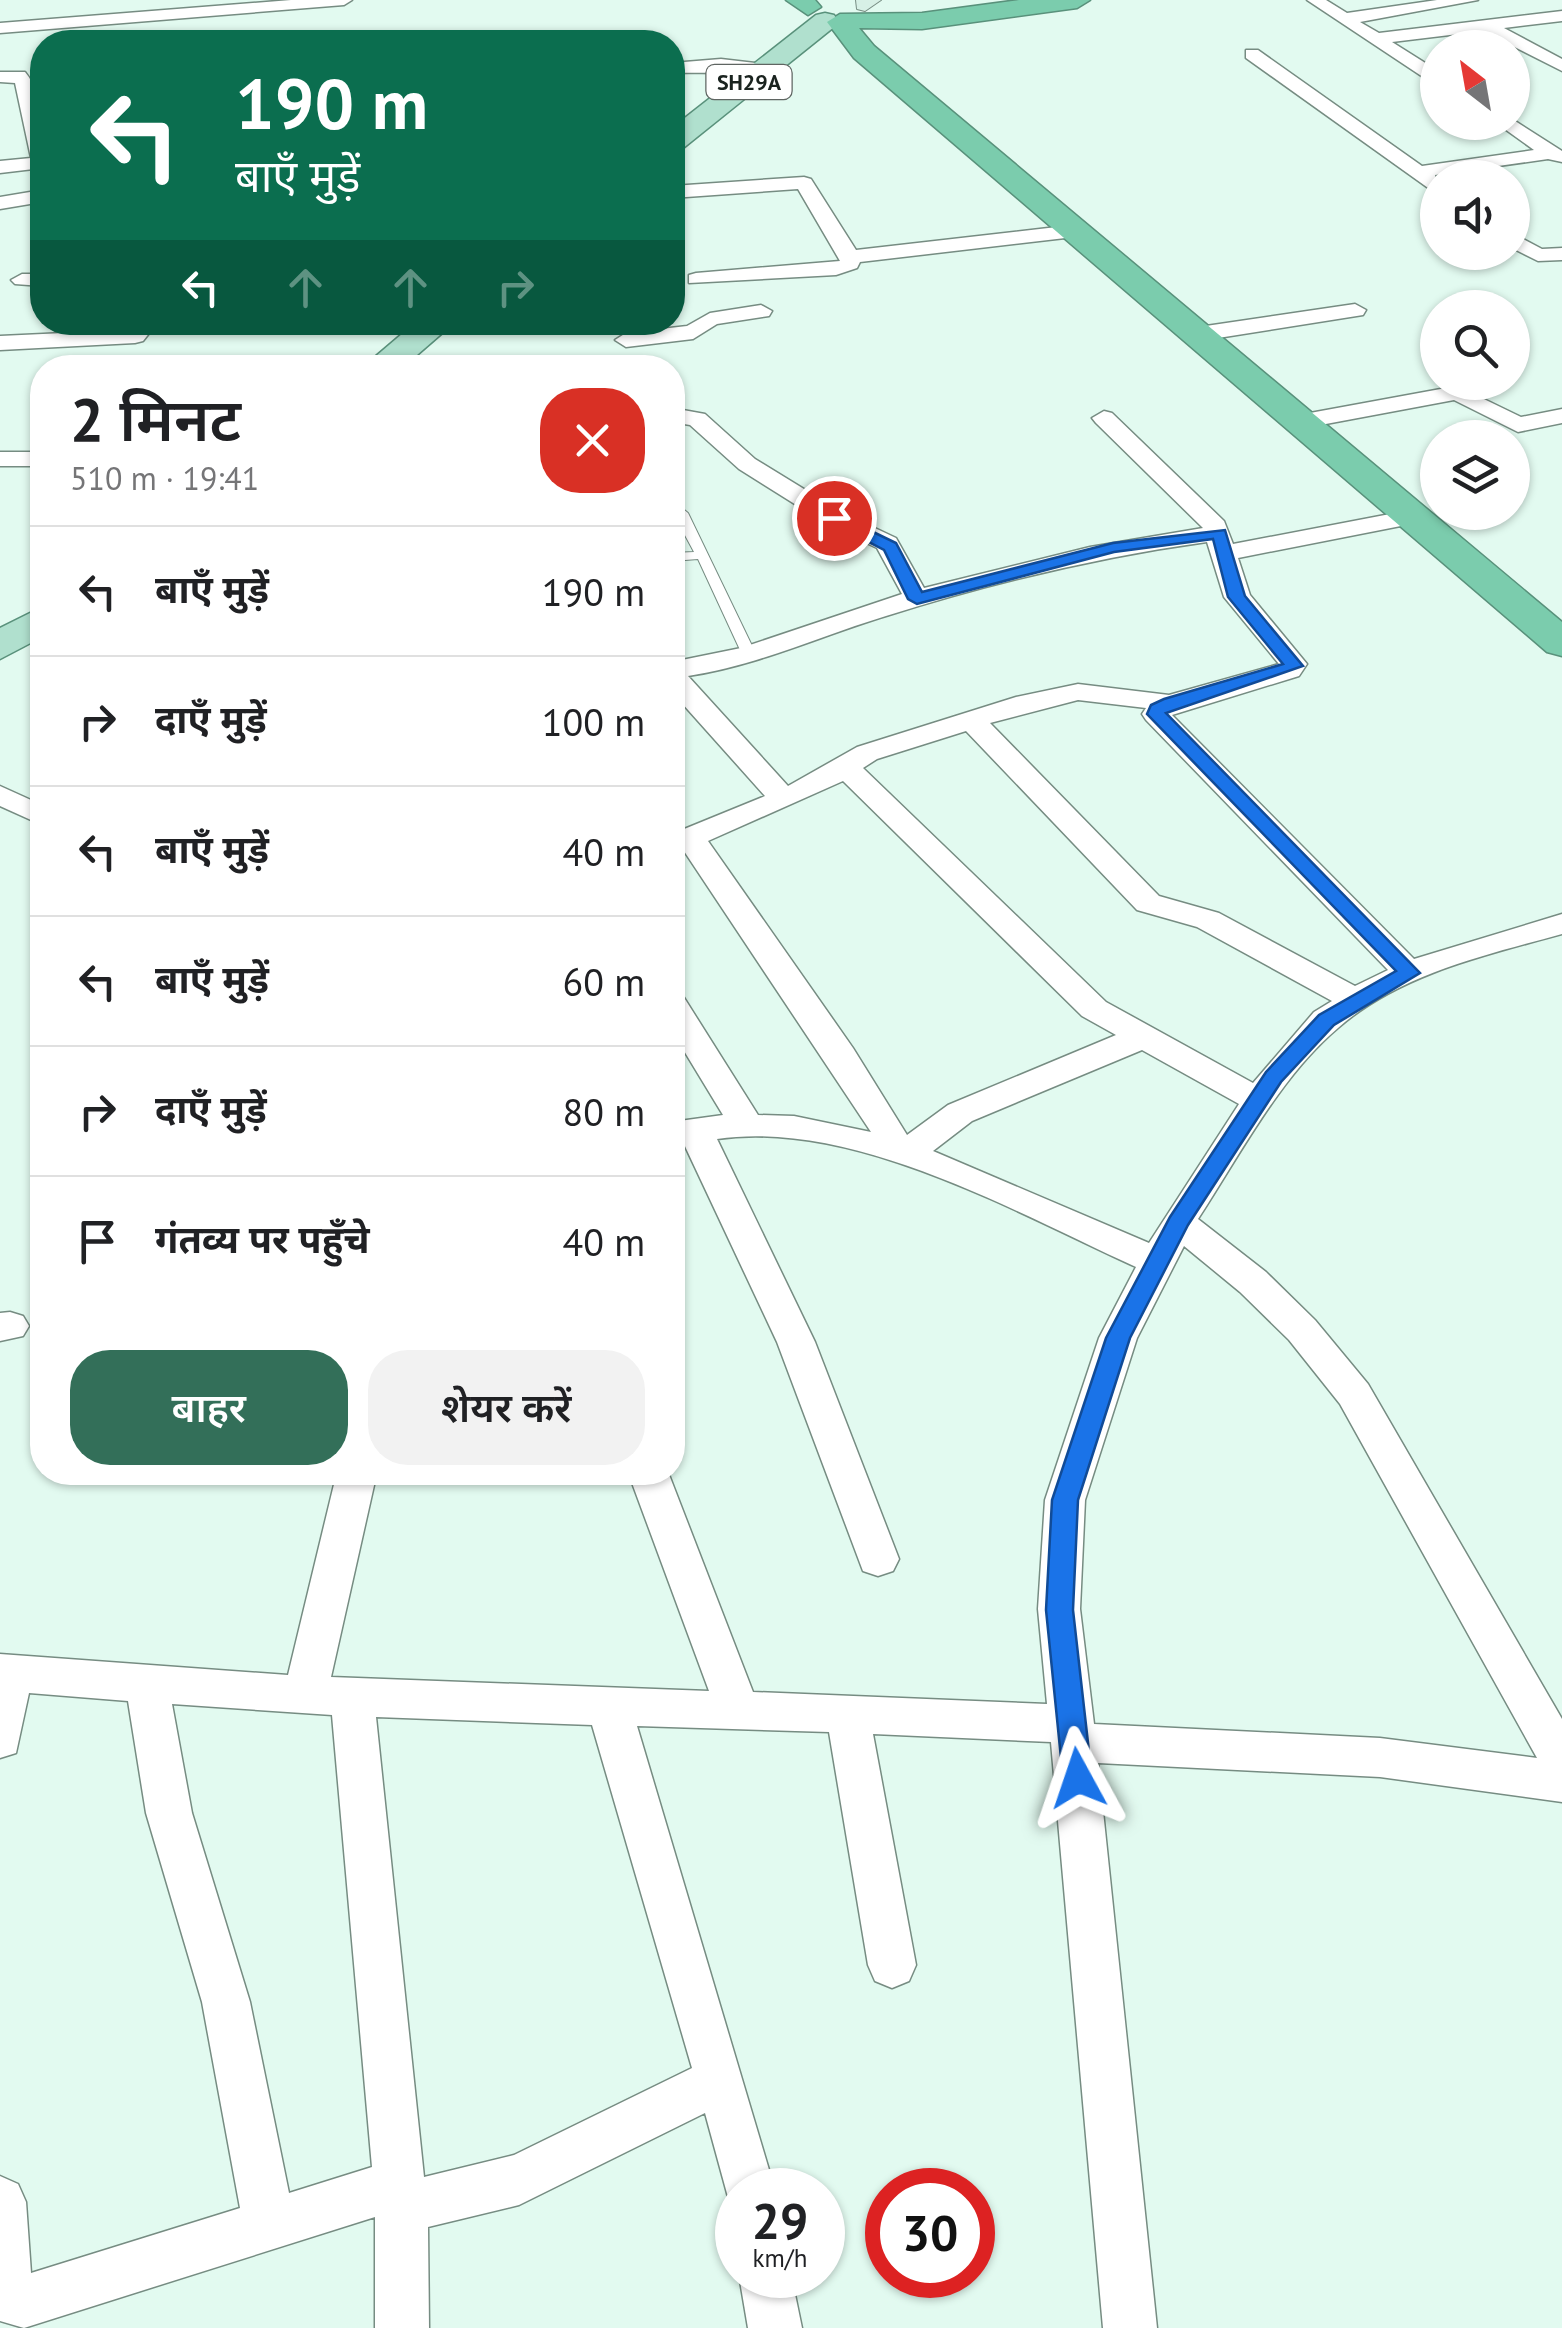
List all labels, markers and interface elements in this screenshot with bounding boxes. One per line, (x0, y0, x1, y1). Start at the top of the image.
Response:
north arrow (1420, 30, 1530, 140)
map controls (1420, 30, 1530, 530)
text: 190 m (235, 58, 428, 148)
road number: SH29A (706, 65, 792, 99)
icon: left (70, 70, 200, 200)
text: बाएँ मुड़ें (235, 146, 360, 204)
button: sound (1420, 160, 1530, 270)
icon: left (173, 260, 228, 315)
icon: ahead (278, 260, 333, 315)
icon: ahead (383, 260, 438, 315)
icon: right (488, 260, 543, 315)
button: search (1420, 290, 1530, 400)
text: 2 मिनट (70, 380, 241, 458)
button: close (540, 388, 645, 493)
button: layers (1420, 420, 1530, 530)
text: 510 m · 19:41 (70, 457, 259, 499)
pin (792, 476, 877, 561)
icon: arrive (807, 491, 862, 546)
icon: left (70, 564, 125, 619)
text: बाएँ मुड़ें (155, 564, 269, 613)
text: 190 m (542, 567, 645, 616)
icon: right (70, 694, 125, 749)
text: दाएँ मुड़ें (155, 694, 267, 743)
text: 100 m (542, 697, 645, 746)
icon: left (70, 824, 125, 879)
text: बाएँ मुड़ें (155, 824, 269, 873)
text: 40 m (563, 827, 645, 876)
icon: left (70, 954, 125, 1009)
text: बाएँ मुड़ें (155, 954, 269, 1003)
text: 60 m (563, 957, 645, 1006)
icon: right (70, 1084, 125, 1139)
text: दाएँ मुड़ें (155, 1084, 267, 1133)
text: 80 m (563, 1087, 645, 1136)
icon: arrive (70, 1214, 125, 1269)
text: गंतव्य पर पहुँचे (155, 1214, 370, 1263)
text: 40 m (563, 1217, 645, 1266)
button: बाहर (70, 1350, 348, 1465)
button: शेयर करें (368, 1350, 645, 1465)
position arrow (1026, 1726, 1130, 1830)
speed limit sign: 30 (865, 2168, 995, 2298)
text: 29 (752, 2188, 808, 2253)
text: km/h (753, 2242, 807, 2274)

